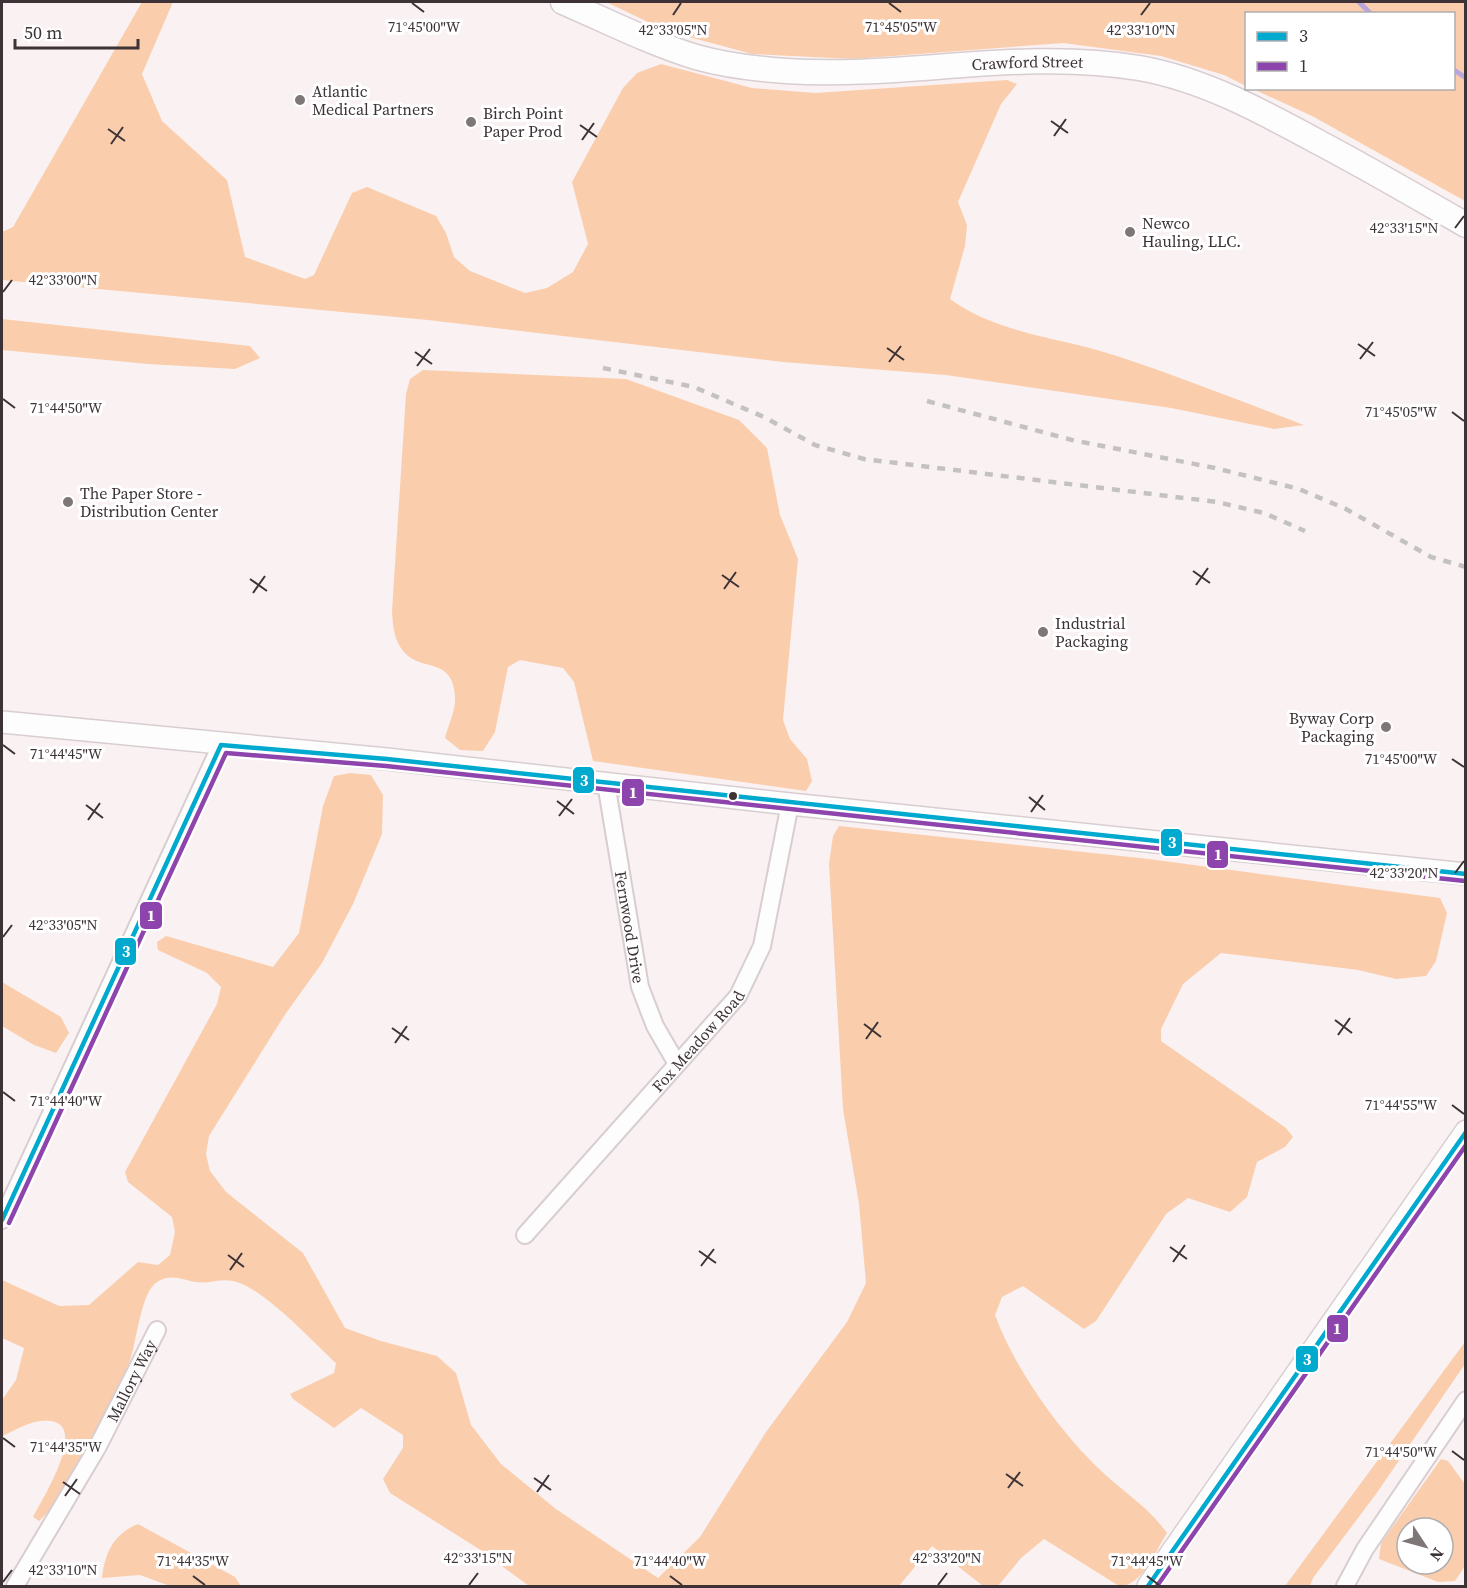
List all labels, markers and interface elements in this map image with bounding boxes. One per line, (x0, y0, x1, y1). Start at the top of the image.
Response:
scale bar (15, 12, 138, 50)
legend (1245, 12, 1455, 90)
text: 71°45'00"W (388, 16, 461, 37)
text: 71°45'05"W (865, 16, 938, 37)
text: 42°33'05"N (638, 19, 708, 40)
text: 42°33'10"N (1106, 19, 1176, 40)
text: 50 m (24, 20, 62, 45)
text: 3 (1299, 23, 1308, 48)
street label: Crawford Street (971, 50, 1085, 75)
text: 1 (1299, 53, 1308, 78)
place label: Atlantic Medical Partners (312, 80, 434, 120)
marker: Atlantic Medical Partners (293, 93, 307, 107)
place label: Birch Point Paper Prod (483, 102, 564, 142)
marker: Birch Point Paper Prod (464, 115, 478, 129)
place label: Newco Hauling, LLC. (1142, 212, 1241, 252)
text: 42°33'15"N (1369, 217, 1439, 238)
marker: Newco Hauling, LLC. (1123, 225, 1137, 239)
text: 42°33'00"N (28, 269, 98, 290)
text: 71°44'50"W (30, 397, 103, 418)
text: 71°45'05"W (1365, 401, 1438, 422)
place label: The Paper Store - Distribution Center (80, 482, 219, 522)
marker: The Paper Store - Distribution Center (61, 495, 75, 509)
place label: Industrial Packaging (1055, 612, 1128, 652)
marker: Industrial Packaging (1036, 625, 1050, 639)
place label: Byway Corp Packaging (1289, 707, 1374, 747)
marker: Byway Corp Packaging (1379, 720, 1393, 734)
text: 71°44'45"W (30, 743, 103, 764)
text: 71°45'00"W (1365, 748, 1438, 769)
line badge: 3 (572, 766, 595, 794)
text: 3 (580, 769, 589, 791)
line badge: 1 (621, 778, 645, 807)
text: 1 (629, 781, 637, 803)
unlabelled marker (727, 790, 739, 802)
line badge: 3 (1160, 828, 1183, 857)
text: 3 (1168, 831, 1177, 853)
line badge: 1 (1206, 840, 1229, 869)
text: 1 (1214, 843, 1222, 865)
text: 42°33'20"N (1369, 862, 1439, 883)
street label: Fernwood Drive (610, 869, 650, 985)
line badge: 1 (139, 901, 163, 930)
text: 1 (147, 904, 155, 926)
text: 42°33'05"N (28, 914, 98, 935)
line badge: 3 (114, 937, 137, 966)
text: 3 (122, 940, 131, 962)
street label: Fox Meadow Road (647, 987, 750, 1097)
text: 71°44'40"W (30, 1090, 103, 1111)
text: 71°44'55"W (1365, 1094, 1438, 1115)
line badge: 1 (1326, 1314, 1349, 1343)
text: 1 (1333, 1317, 1341, 1339)
street label: Mallory Way (101, 1335, 162, 1426)
line badge: 3 (1295, 1345, 1319, 1373)
text: 3 (1303, 1348, 1312, 1370)
text: 71°44'35"W (30, 1436, 103, 1457)
text: 71°44'50"W (1365, 1441, 1438, 1462)
north arrow (1395, 1516, 1455, 1576)
text: N (1425, 1544, 1449, 1566)
text: 42°33'15"N (443, 1547, 513, 1568)
text: 42°33'20"N (912, 1547, 982, 1568)
text: 71°44'35"W (157, 1550, 230, 1571)
text: 71°44'40"W (634, 1550, 707, 1571)
text: 71°44'45"W (1111, 1550, 1184, 1571)
text: 42°33'10"N (28, 1559, 98, 1580)

